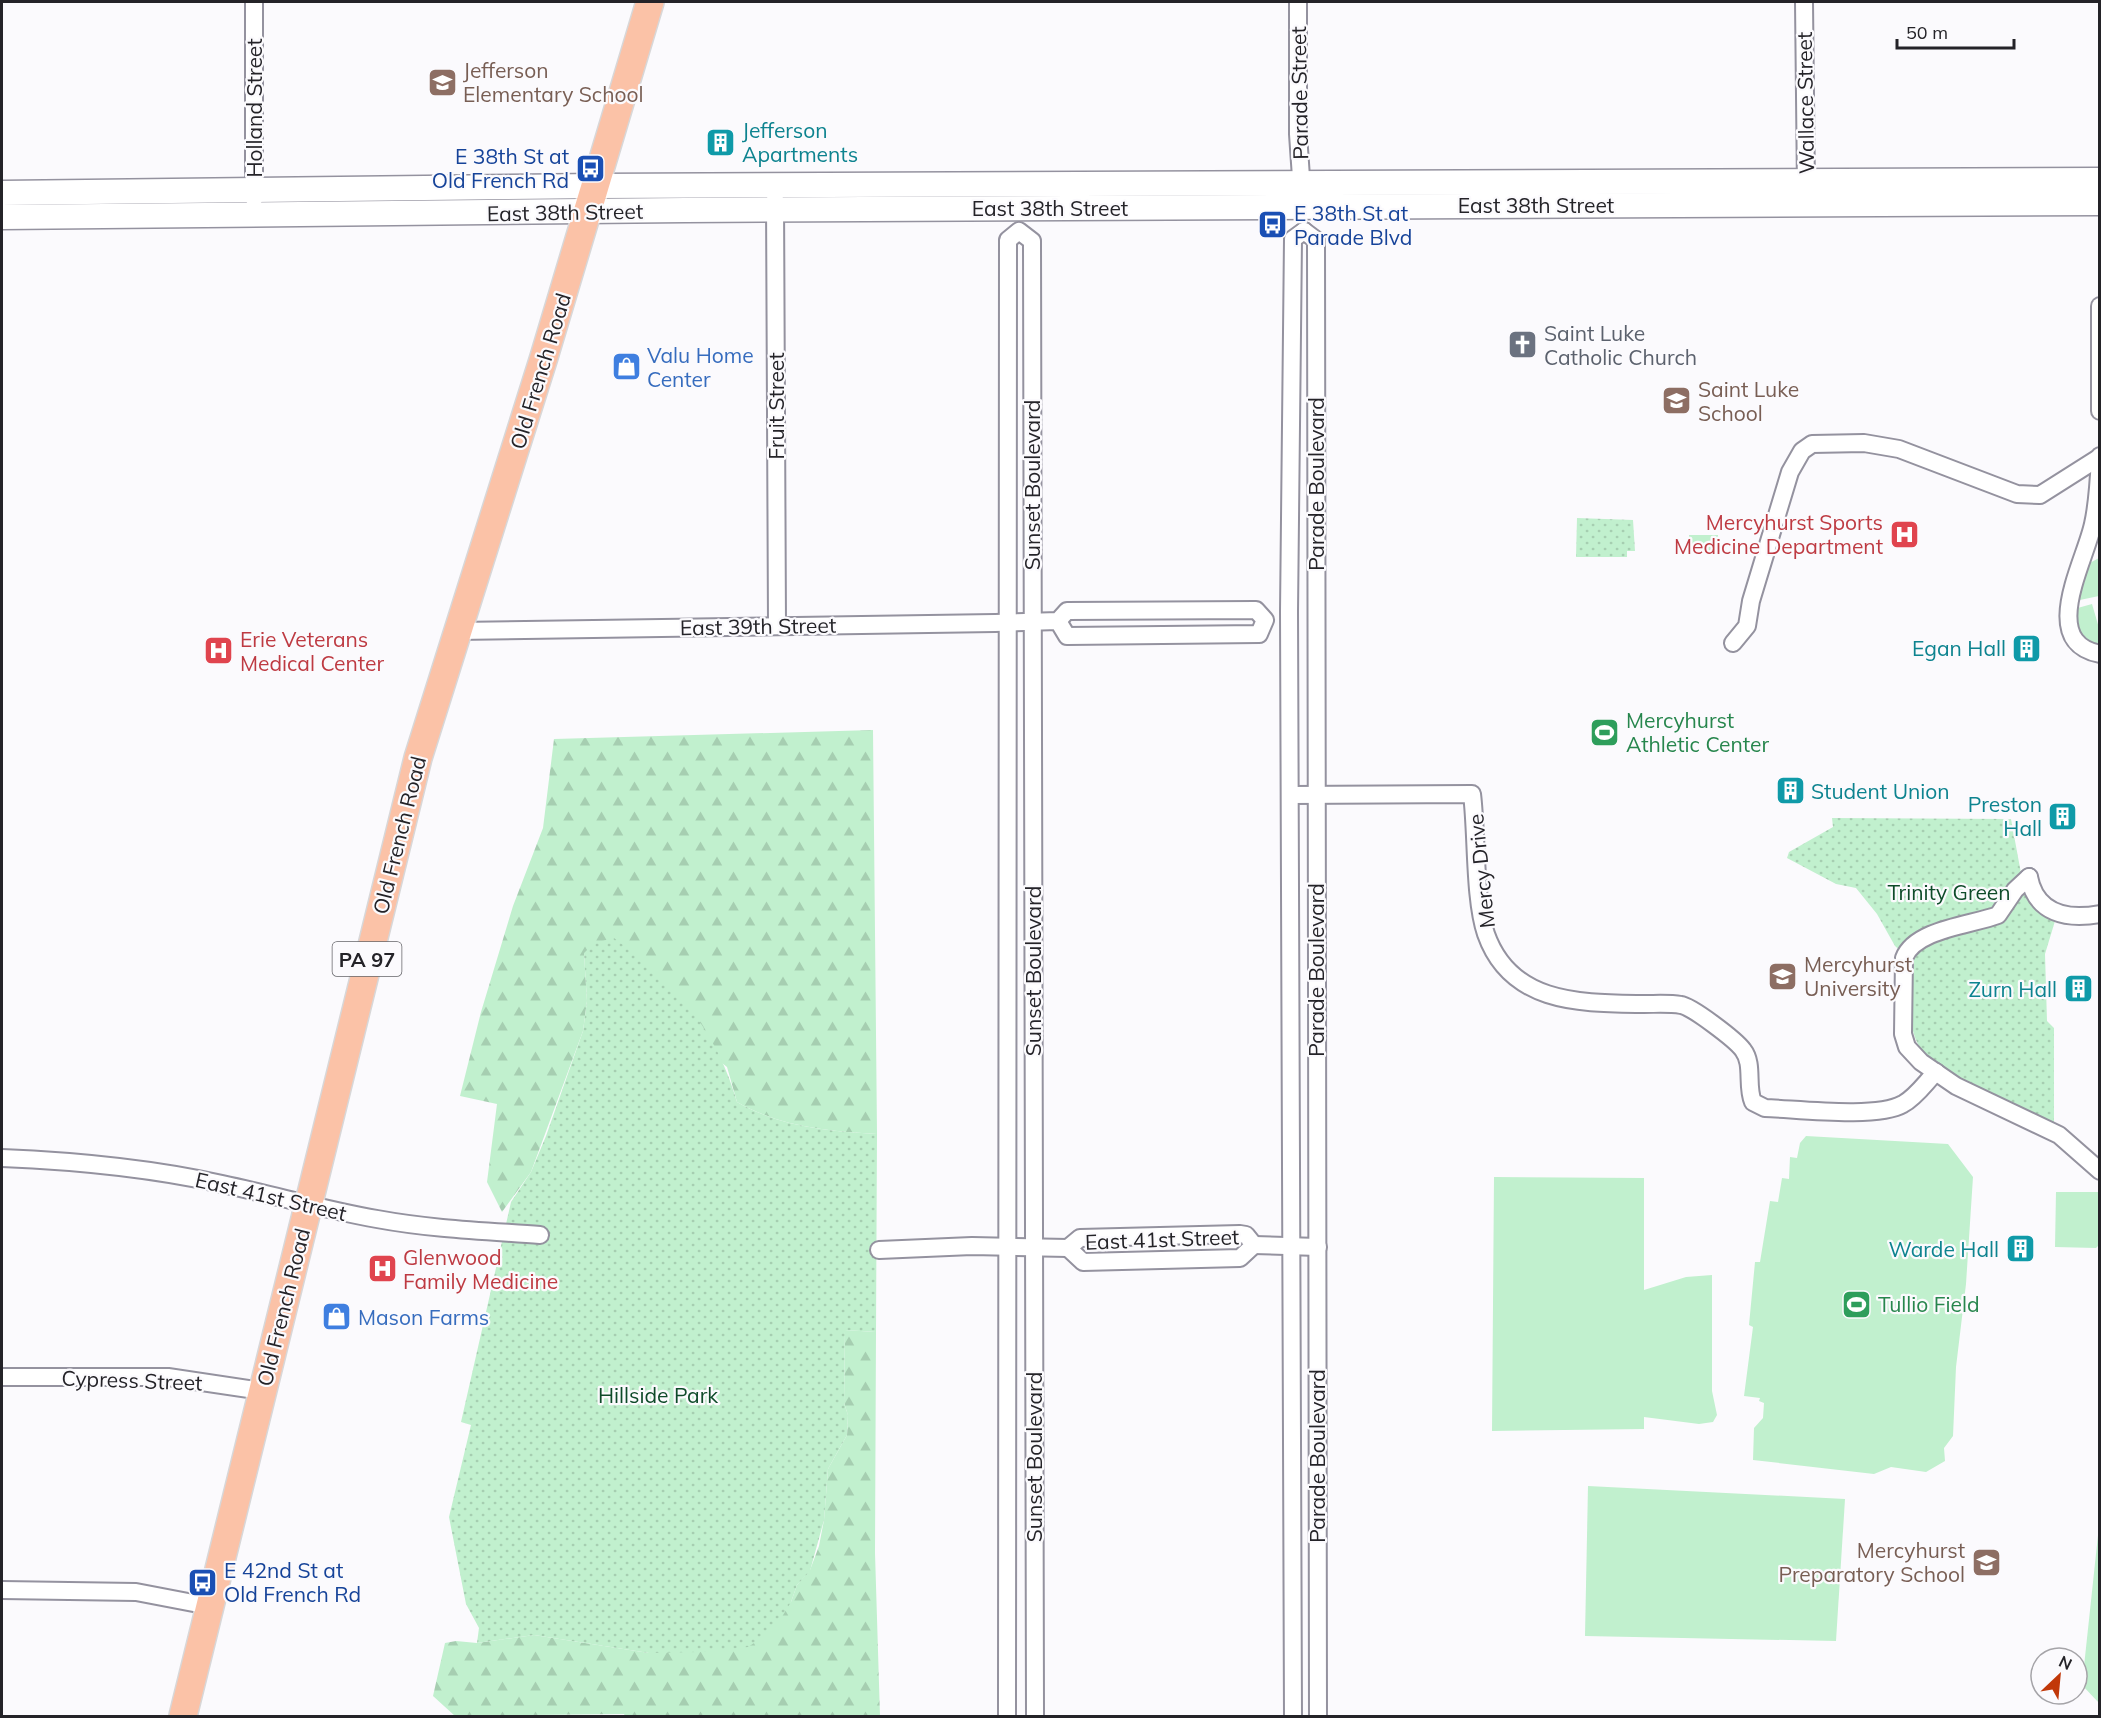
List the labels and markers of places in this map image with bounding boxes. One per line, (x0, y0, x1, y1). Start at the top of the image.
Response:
place label: Jefferson Elementary School (463, 57, 644, 107)
school or university icon: Jefferson Elementary School (426, 66, 458, 98)
place label: Jefferson Apartments (742, 117, 858, 167)
building icon: Jefferson Apartments (705, 126, 737, 158)
place label: E 38th St at Old French Rd (432, 143, 569, 193)
bus stop icon: E 38th St at Old French Rd (574, 152, 606, 184)
place label: E 38th St at Parade Blvd (1294, 200, 1412, 250)
bus stop icon: E 38th St at Parade Blvd (1257, 209, 1289, 241)
place label: Saint Luke Catholic Church (1544, 320, 1697, 370)
church icon: Saint Luke Catholic Church (1507, 329, 1539, 361)
place label: Valu Home Center (647, 342, 754, 392)
shop icon: Valu Home Center (610, 351, 642, 383)
place label: Saint Luke School (1698, 376, 1799, 426)
school or university icon: Saint Luke School (1661, 385, 1693, 417)
place label: Mercyhurst Sports Medicine Department (1674, 509, 1883, 559)
hospital icon: Mercyhurst Sports Medicine Department (1888, 518, 1920, 550)
place label: Erie Veterans Medical Center (240, 626, 384, 676)
building icon: Egan Hall (2011, 632, 2043, 664)
hospital icon: Erie Veterans Medical Center (203, 635, 235, 667)
place label: Egan Hall (1912, 635, 2006, 661)
place label: Mercyhurst Athletic Center (1626, 707, 1769, 757)
sports icon: Mercyhurst Athletic Center (1589, 716, 1621, 748)
building icon: Student Union (1774, 775, 1806, 807)
place label: Student Union (1811, 778, 1950, 804)
place label: Preston Hall (1968, 791, 2042, 841)
building icon: Preston Hall (2047, 800, 2079, 832)
place label: Mercyhurst University (1804, 951, 1912, 1001)
school or university icon: Mercyhurst University (1767, 960, 1799, 992)
building icon: Zurn Hall (2062, 973, 2094, 1005)
place label: Zurn Hall (1968, 976, 2057, 1002)
building icon: Warde Hall (2004, 1233, 2036, 1265)
place label: Warde Hall (1889, 1236, 1999, 1262)
place label: Glenwood Family Medicine (403, 1244, 558, 1294)
hospital icon: Glenwood Family Medicine (366, 1253, 398, 1285)
sports icon: Tullio Field (1841, 1288, 1873, 1320)
place label: Tullio Field (1878, 1291, 1980, 1317)
shop icon: Mason Farms (321, 1301, 353, 1333)
place label: Mason Farms (358, 1304, 489, 1330)
place label: Mercyhurst Preparatory School (1778, 1537, 1965, 1587)
school or university icon: Mercyhurst Preparatory School (1970, 1546, 2002, 1578)
place label: E 42nd St at Old French Rd (224, 1557, 361, 1607)
bus stop icon: E 42nd St at Old French Rd (187, 1566, 219, 1598)

